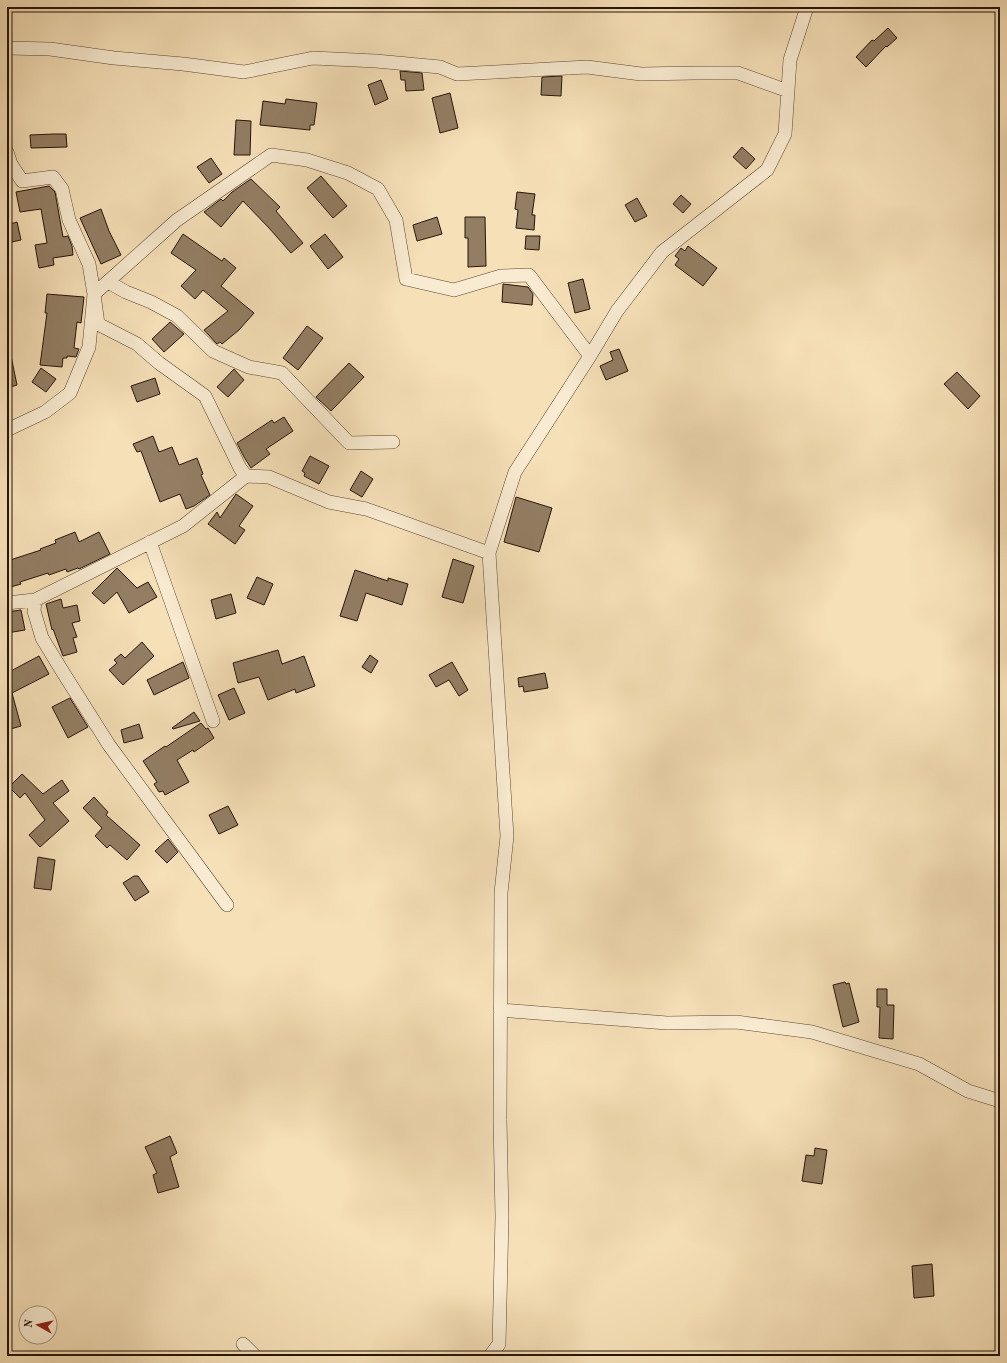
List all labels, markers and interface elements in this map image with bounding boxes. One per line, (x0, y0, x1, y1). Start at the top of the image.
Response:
north arrow (18, 1305, 58, 1345)
text: N (24, 1318, 36, 1329)

